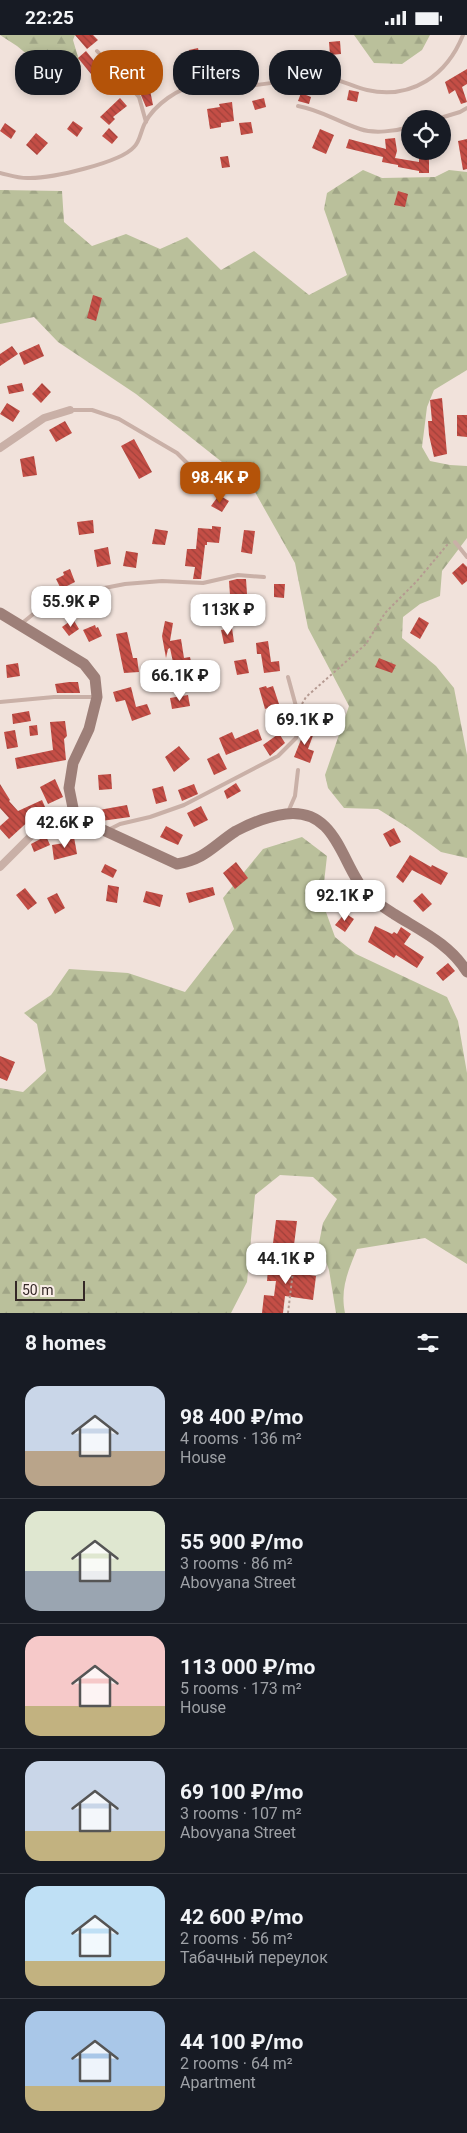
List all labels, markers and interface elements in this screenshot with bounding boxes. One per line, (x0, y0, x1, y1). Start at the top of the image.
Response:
text: 22:25 (25, 6, 74, 29)
chip: Buy (15, 50, 81, 95)
chip: Rent (91, 50, 163, 95)
chip: Filters (173, 50, 259, 95)
chip: New (269, 50, 341, 95)
map controls (401, 110, 451, 160)
button: locate (401, 110, 451, 160)
pin: 98.4K ₽ (174, 461, 266, 504)
text: 98.4K ₽ (191, 468, 249, 487)
pin: 55.9K ₽ (25, 585, 117, 628)
text: 55.9K ₽ (42, 592, 100, 611)
pin: 113K ₽ (187, 593, 269, 636)
text: 113K ₽ (202, 600, 254, 619)
pin: 66.1K ₽ (134, 659, 226, 702)
text: 66.1K ₽ (151, 666, 209, 685)
pin: 69.1K ₽ (259, 703, 351, 746)
text: 69.1K ₽ (276, 710, 334, 729)
pin: 42.6K ₽ (19, 807, 111, 849)
text: 42.6K ₽ (36, 813, 94, 832)
pin: 92.1K ₽ (299, 879, 391, 922)
text: 92.1K ₽ (316, 886, 374, 905)
pin: 44.1K ₽ (240, 1243, 332, 1285)
text: 44.1K ₽ (257, 1249, 315, 1268)
scale bar (15, 1278, 85, 1301)
text: 50 m (22, 1282, 54, 1298)
icon: filters (414, 1329, 442, 1357)
text: 8 homes (25, 1331, 106, 1355)
text: 98 400 ₽/mo (180, 1405, 303, 1429)
icon: home (65, 1406, 125, 1466)
text: 4 rooms · 136 m² (180, 1429, 302, 1448)
text: House (180, 1448, 226, 1467)
text: 55 900 ₽/mo (180, 1530, 303, 1554)
icon: home (65, 1531, 125, 1591)
text: 3 rooms · 86 m² (180, 1554, 293, 1573)
text: Abovyana Street (180, 1573, 296, 1592)
text: 113 000 ₽/mo (180, 1655, 315, 1679)
icon: home (65, 1656, 125, 1716)
text: 5 rooms · 173 m² (180, 1679, 302, 1698)
text: House (180, 1698, 226, 1717)
text: 69 100 ₽/mo (180, 1780, 303, 1804)
icon: home (65, 1781, 125, 1841)
text: 3 rooms · 107 m² (180, 1804, 302, 1823)
text: Abovyana Street (180, 1823, 296, 1842)
text: 42 600 ₽/mo (180, 1905, 303, 1929)
icon: home (65, 1906, 125, 1966)
text: 2 rooms · 56 m² (180, 1929, 293, 1948)
text: Табачный переулок (180, 1948, 328, 1967)
text: 44 100 ₽/mo (180, 2030, 303, 2054)
icon: home (65, 2031, 125, 2091)
text: 2 rooms · 64 m² (180, 2054, 293, 2073)
text: Apartment (180, 2073, 256, 2092)

